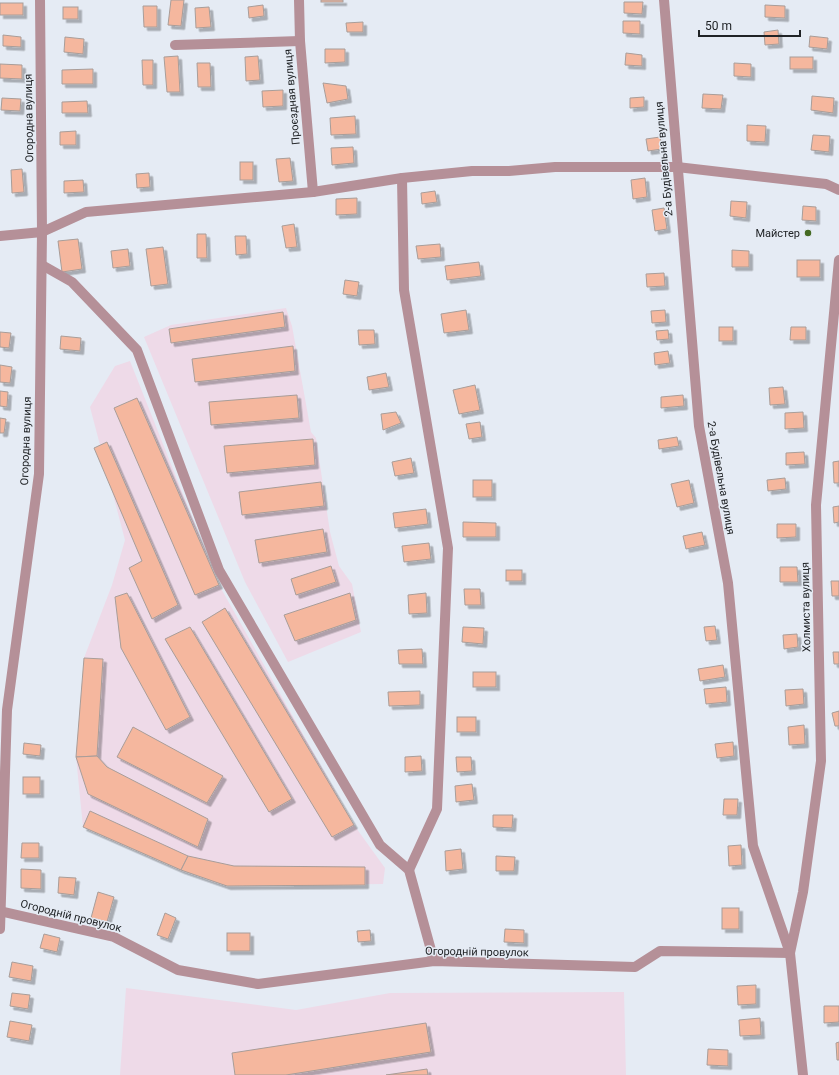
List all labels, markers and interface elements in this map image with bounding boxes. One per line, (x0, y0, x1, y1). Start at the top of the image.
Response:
scale bar (699, 12, 800, 38)
text: 50 m (705, 19, 732, 33)
street label: Проєздная вулиця (281, 49, 303, 145)
street label: Огородна вулиця (22, 74, 36, 162)
street label: 2-а Будівельна вулиця (653, 101, 675, 217)
place label: Майстер (755, 227, 800, 240)
marker: Майстер (803, 228, 813, 238)
street label: Огородна вулиця (18, 396, 34, 486)
street label: 2-а Будівельна вулиця (705, 420, 737, 536)
street label: Холмиста вулиця (799, 562, 813, 652)
street label: Огородній провулок (19, 897, 123, 935)
street label: Огородній провулок (425, 945, 529, 959)

